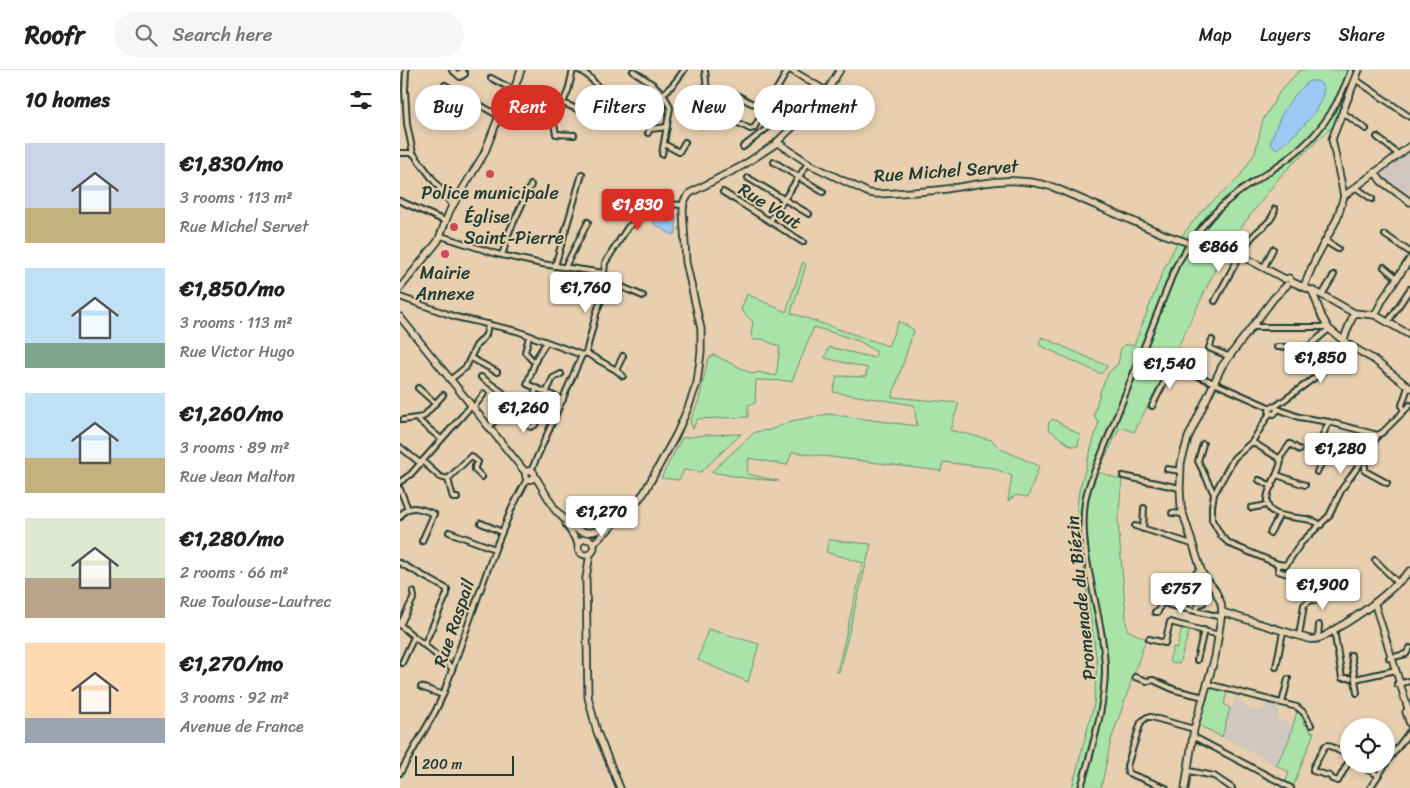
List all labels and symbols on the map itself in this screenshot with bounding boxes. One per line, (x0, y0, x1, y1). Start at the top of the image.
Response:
street label: Rue Michel Servet (873, 150, 1020, 192)
marker: Police municipale (484, 168, 496, 180)
street label: Rue Vout (732, 174, 808, 238)
place label: Police municipale (421, 177, 559, 209)
pin: €1,830 (597, 189, 679, 231)
place label: Église Saint-Pierre (464, 201, 564, 254)
marker: Église Saint-Pierre (448, 221, 460, 233)
pin: €866 (1189, 230, 1249, 273)
marker: Mairie Annexe (439, 248, 451, 260)
place label: Mairie Annexe (415, 257, 474, 310)
pin: €1,760 (545, 272, 627, 314)
pin: €1,850 (1280, 342, 1362, 384)
pin: €1,540 (1129, 348, 1211, 390)
pin: €1,260 (483, 392, 565, 434)
pin: €1,280 (1300, 432, 1382, 475)
pin: €1,270 (561, 496, 643, 538)
street label: Promenade du Biézin (1056, 514, 1106, 682)
pin: €1,900 (1282, 568, 1364, 611)
pin: €757 (1151, 572, 1211, 615)
street label: Rue Raspail (424, 574, 484, 671)
scale bar (415, 753, 514, 776)

